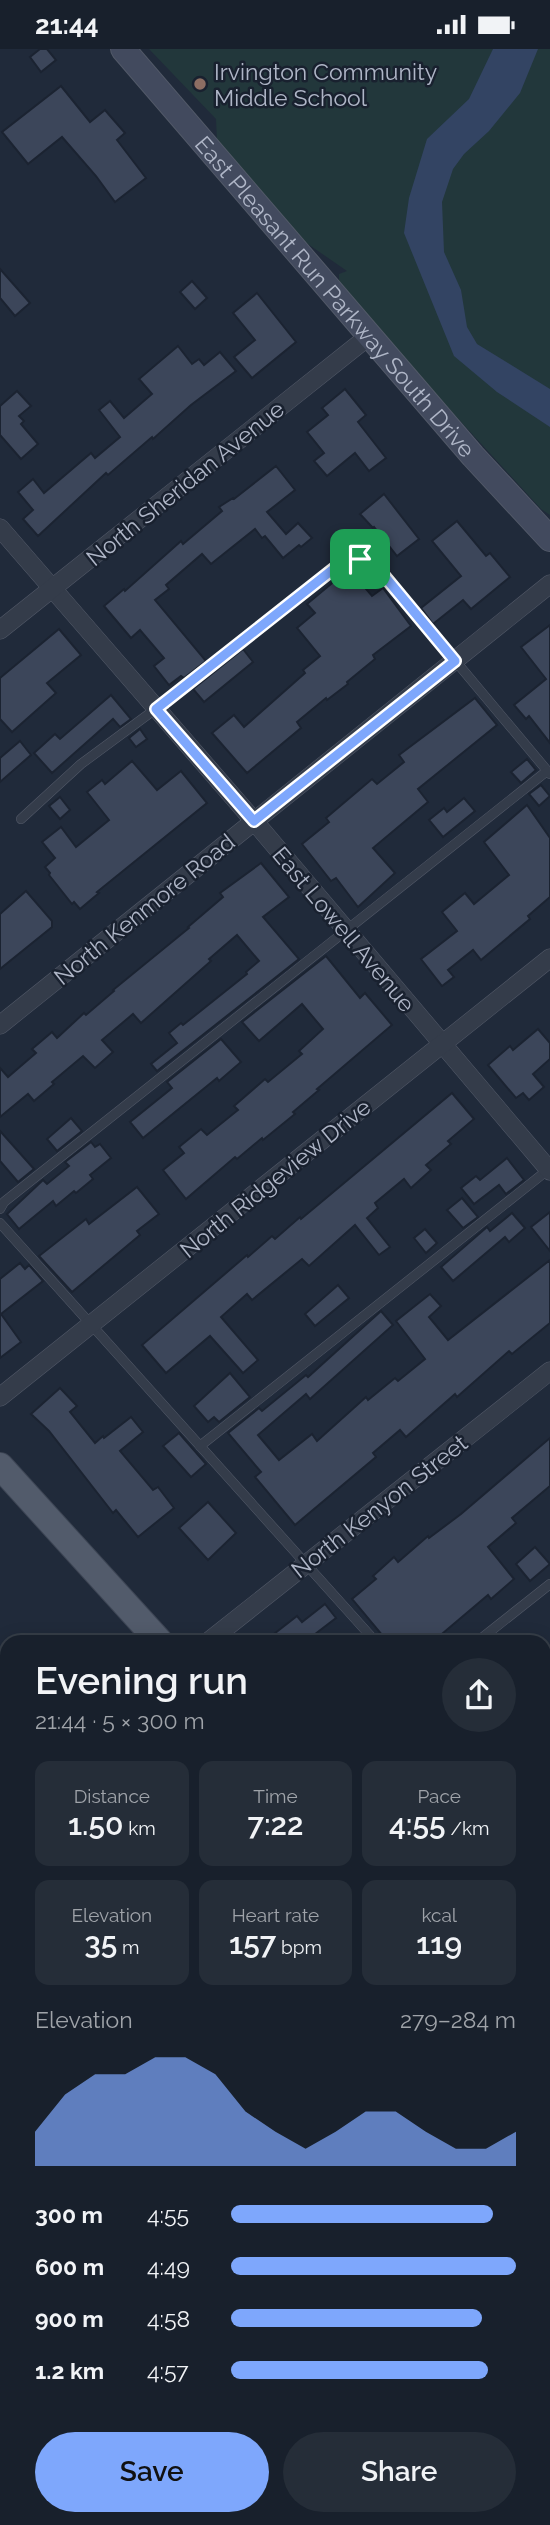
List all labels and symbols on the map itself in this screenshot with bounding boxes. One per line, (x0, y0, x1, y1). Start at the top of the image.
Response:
place label: Irvington Community Middle School (214, 58, 437, 111)
marker: Irvington Community Middle School (192, 76, 208, 92)
street label: East Pleasant Run Parkway South Drive (190, 130, 481, 462)
street label: North Sheridan Avenue (81, 395, 289, 571)
pin (330, 529, 390, 589)
street label: North Kenmore Road (48, 828, 240, 990)
street label: East Lowell Avenue (267, 841, 421, 1017)
street label: North Ridgeview Drive (174, 1093, 376, 1263)
street label: North Kenyon Street (286, 1429, 473, 1583)

